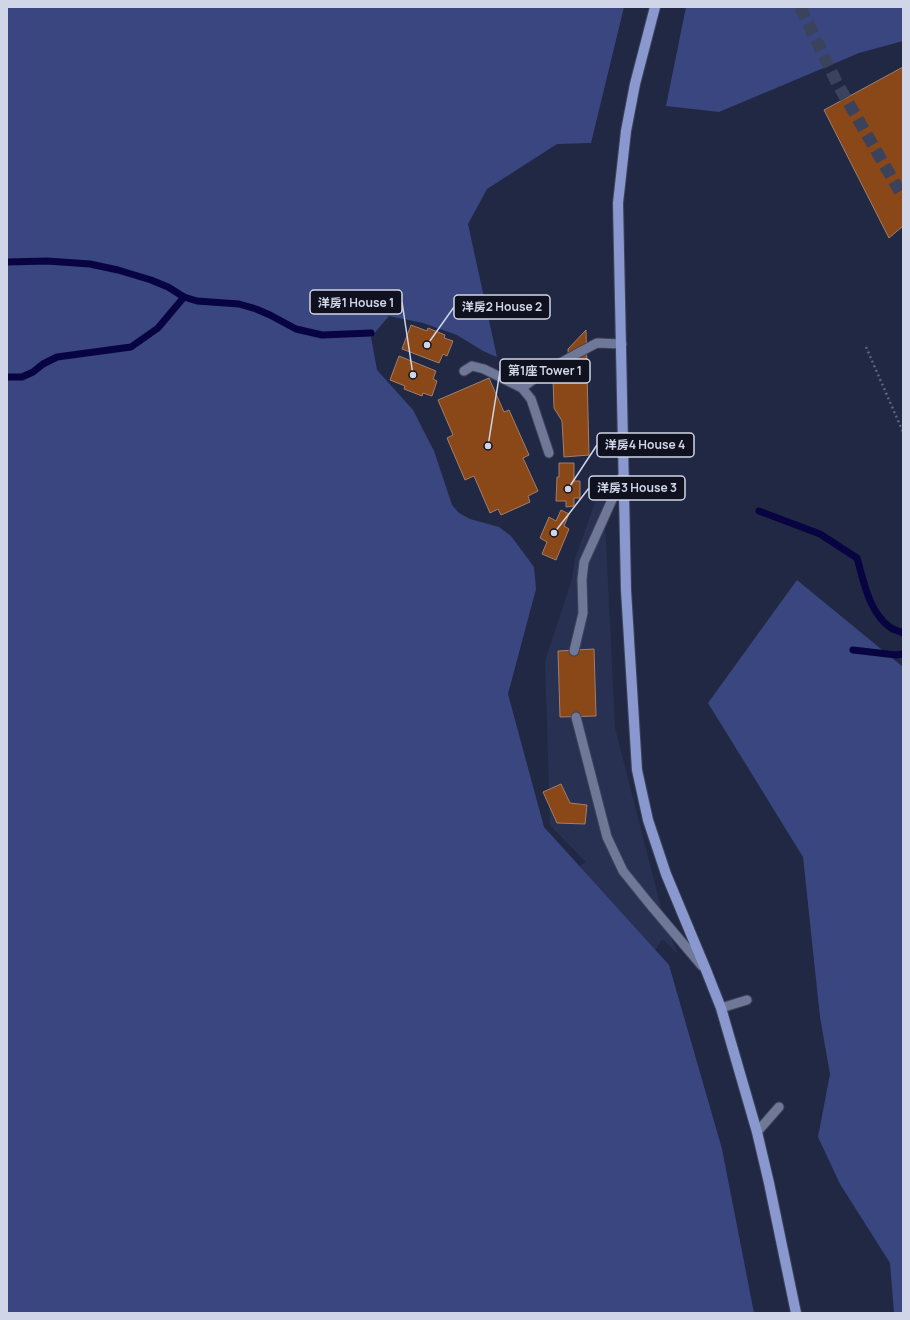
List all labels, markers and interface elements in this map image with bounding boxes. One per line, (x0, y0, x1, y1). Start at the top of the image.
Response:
callout: 洋房1 House 1 (310, 290, 402, 314)
text: 洋房1 House 1 (318, 294, 394, 311)
callout: 洋房2 House 2 (454, 295, 550, 319)
text: 洋房2 House 2 (462, 298, 542, 315)
callout: 第1座 Tower 1 (500, 359, 590, 383)
text: 第1座 Tower 1 (508, 362, 582, 379)
callout: 洋房4 House 4 (597, 433, 694, 457)
text: 洋房4 House 4 (605, 436, 685, 453)
callout: 洋房3 House 3 (589, 476, 685, 500)
text: 洋房3 House 3 (597, 479, 677, 496)

